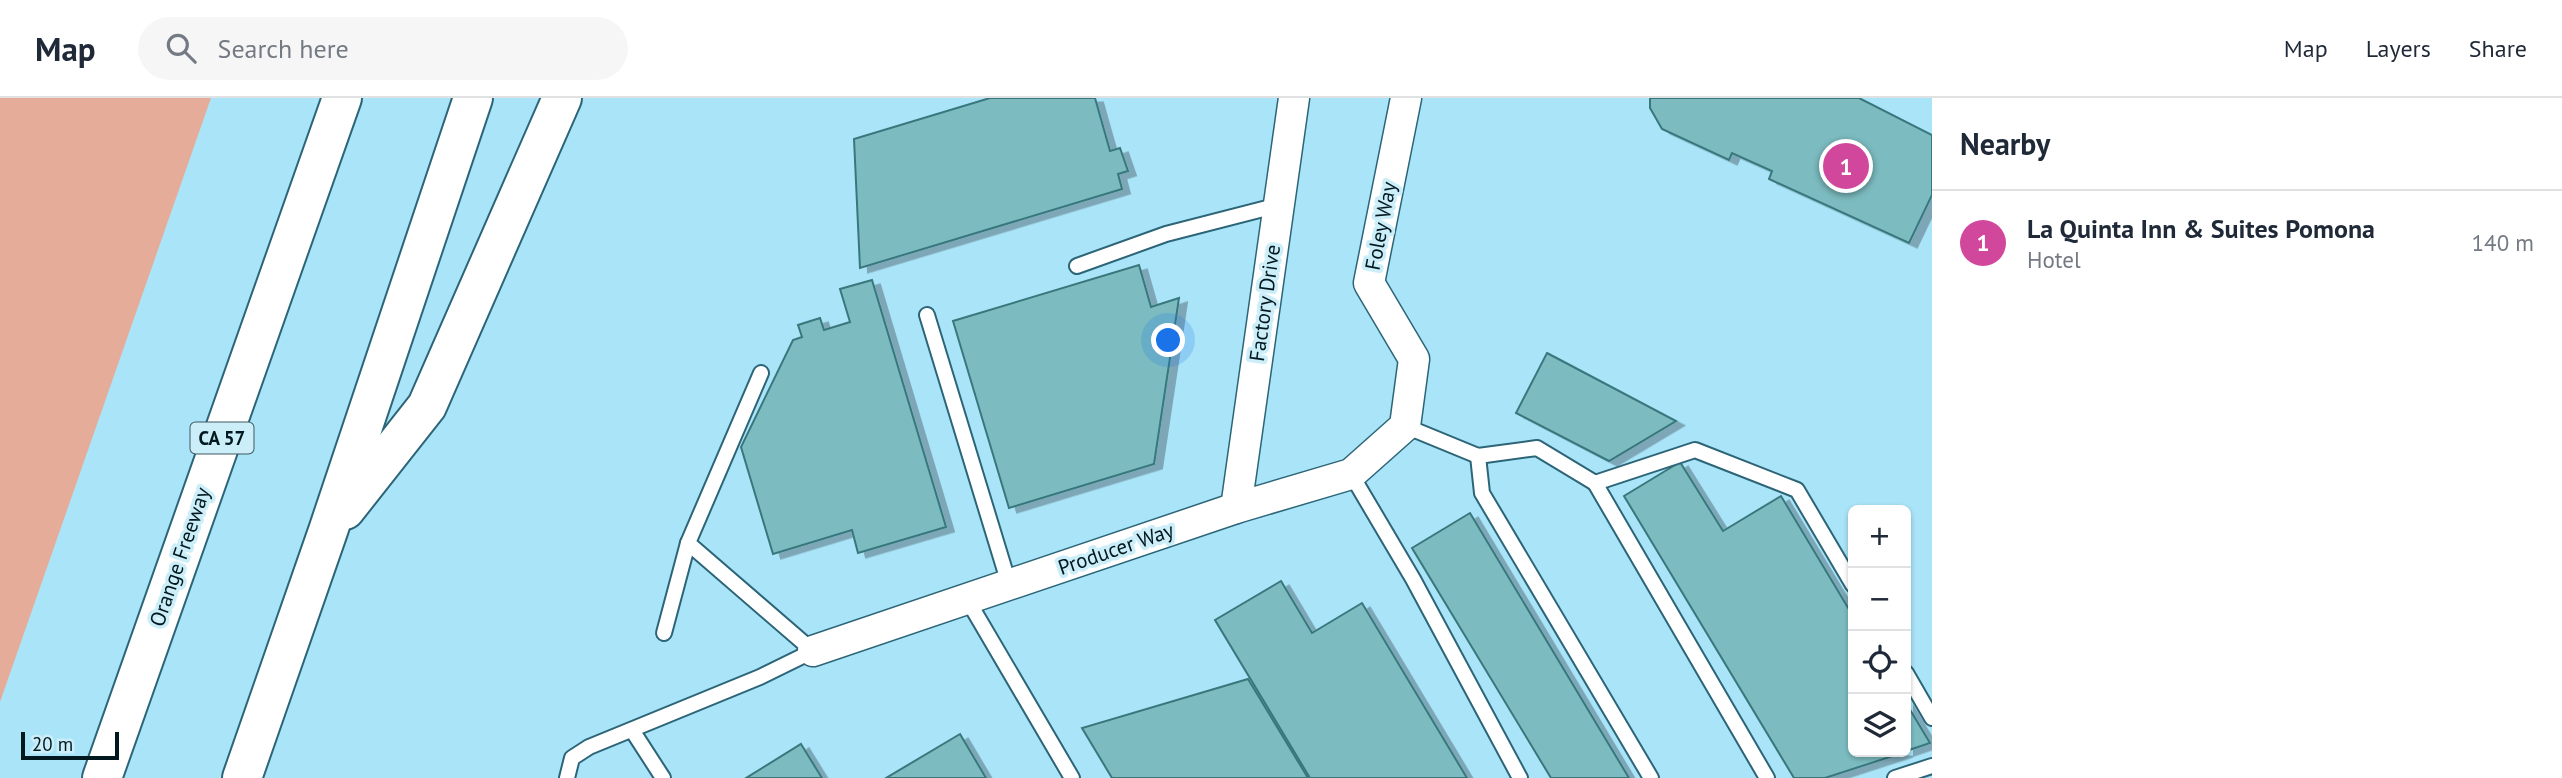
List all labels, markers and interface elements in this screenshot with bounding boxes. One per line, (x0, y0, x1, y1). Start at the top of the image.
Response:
search box (138, 17, 628, 80)
text: Map (35, 27, 96, 70)
icon: search (162, 29, 200, 67)
text: Search here (218, 32, 349, 65)
text: Map (2284, 33, 2328, 64)
text: Layers (2366, 33, 2431, 64)
text: Share (2469, 33, 2527, 64)
text: Nearby (1960, 124, 2050, 163)
pin: 1 (1823, 140, 1869, 192)
street label: Foley Way (1359, 179, 1402, 272)
text: La Quinta Inn & Suites Pomona (2027, 212, 2375, 245)
text: 1 (1976, 228, 1990, 257)
text: 140 m (2472, 228, 2534, 257)
street label: Factory Drive (1243, 243, 1286, 363)
text: Hotel (2027, 245, 2081, 274)
your location (1151, 323, 1185, 357)
road number: CA 57 (190, 422, 254, 454)
street label: Orange Freeway (143, 483, 216, 630)
map controls (1848, 505, 1911, 757)
button: + (1848, 505, 1911, 568)
street label: Producer Way (1054, 516, 1178, 581)
button: − (1848, 568, 1911, 631)
button: locate (1848, 631, 1911, 694)
button: layers (1848, 694, 1911, 757)
scale bar (21, 729, 119, 761)
text: 20 m (32, 732, 73, 756)

